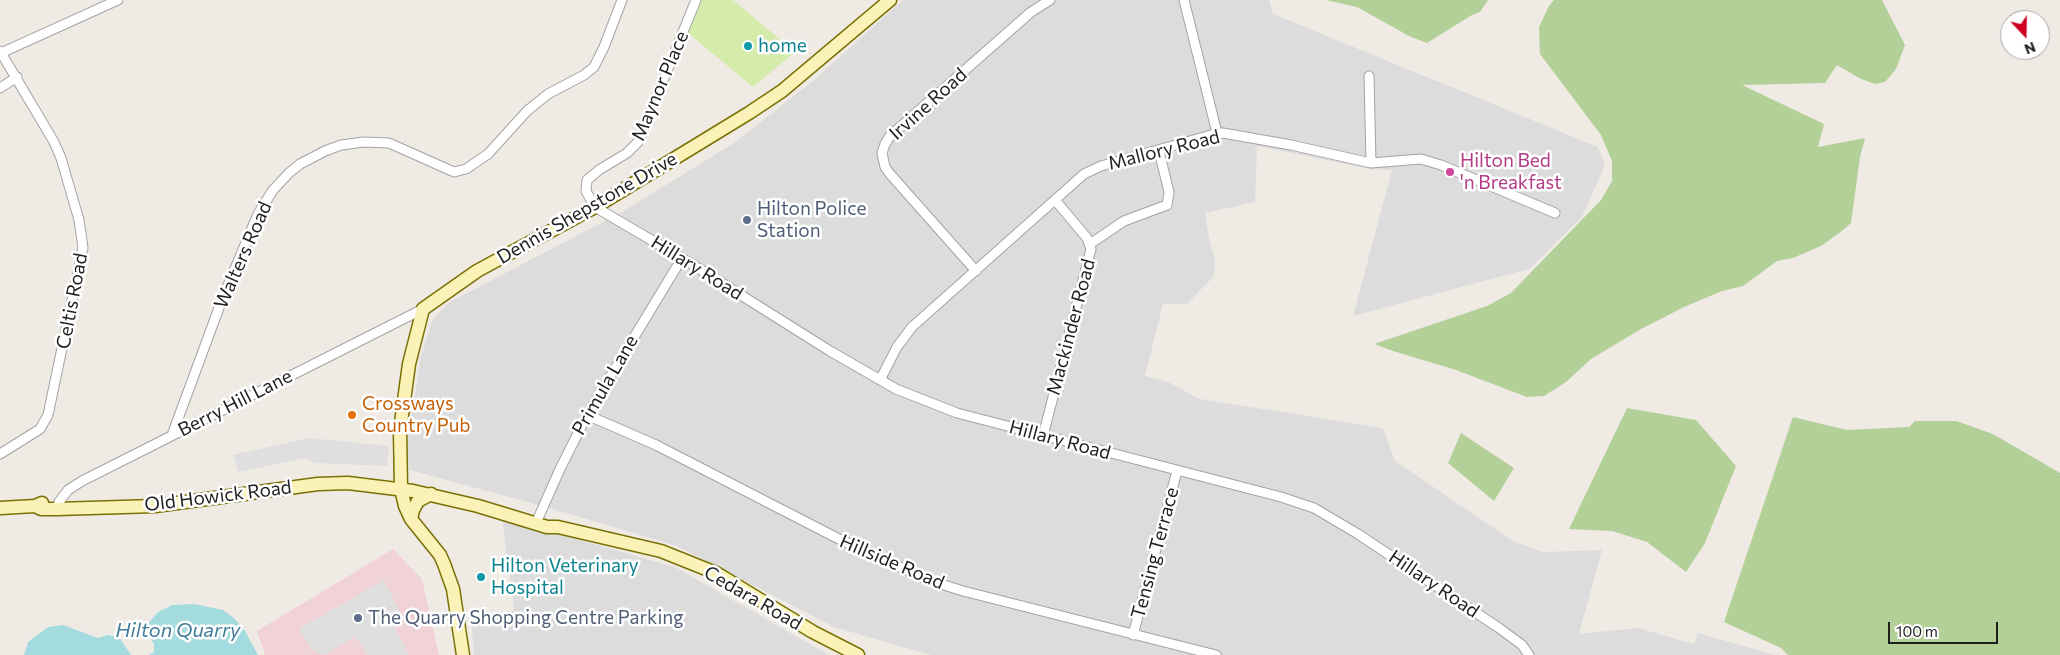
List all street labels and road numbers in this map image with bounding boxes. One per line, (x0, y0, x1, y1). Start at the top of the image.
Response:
street label: Maynor Place (627, 28, 693, 144)
street label: Irvine Road (885, 63, 971, 145)
street label: Mallory Road (1106, 125, 1222, 175)
street label: Dennis Shepstone Drive (493, 147, 681, 269)
street label: Walters Road (209, 198, 277, 312)
street label: Hillary Road (647, 231, 747, 305)
street label: Celtis Road (52, 251, 92, 351)
street label: Mackinder Road (1042, 256, 1100, 398)
street label: Primula Lane (567, 331, 643, 439)
street label: Berry Hill Lane (174, 364, 296, 442)
street label: Hillary Road (1007, 416, 1113, 464)
street label: Old Howick Road (143, 476, 293, 516)
street label: Tensing Terrace (1127, 485, 1183, 621)
street label: Hillside Road (836, 530, 948, 594)
street label: Hillary Road (1384, 545, 1484, 623)
street label: Cedara Road (700, 561, 806, 635)

